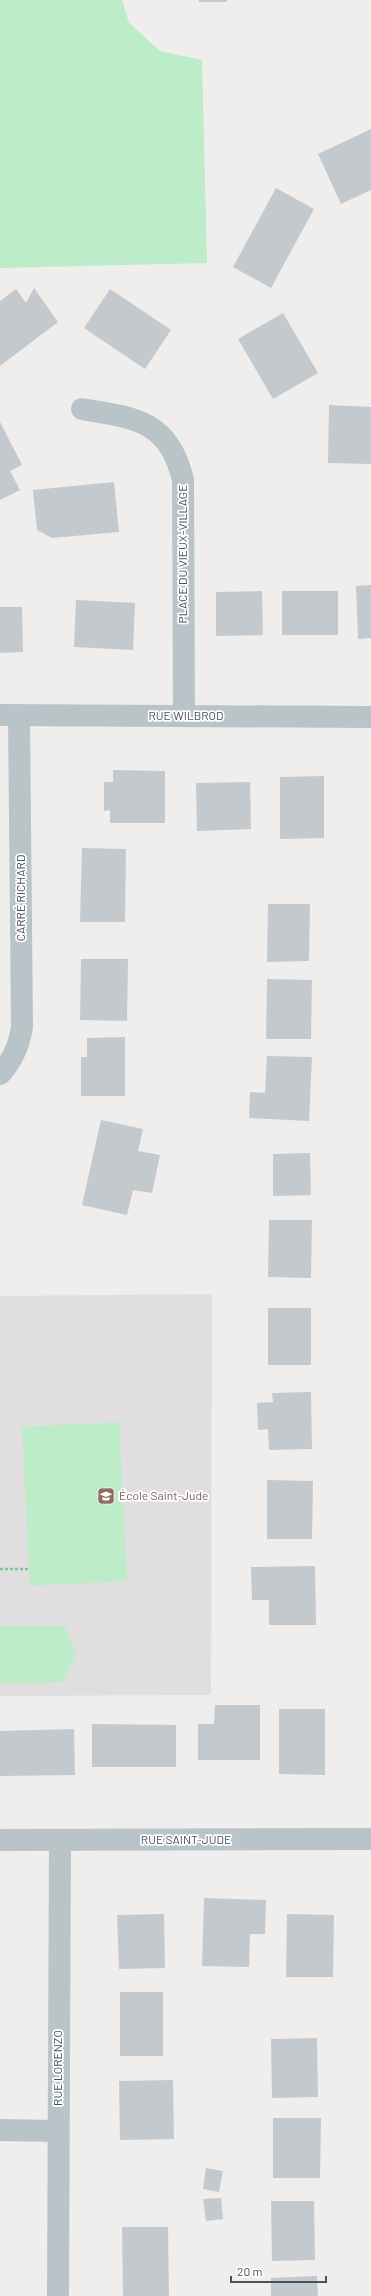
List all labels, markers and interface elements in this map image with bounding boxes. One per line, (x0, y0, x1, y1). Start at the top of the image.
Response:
street label: PLACE DU VIEUX-VILLAGE (175, 485, 189, 623)
street label: RUE WILBROD (149, 708, 224, 722)
street label: CARRÉ RICHARD (13, 855, 27, 941)
school or university icon: École Saint-Jude (96, 1486, 116, 1506)
place label: École Saint-Jude (119, 1488, 208, 1502)
street label: RUE SAINT-JUDE (141, 1832, 231, 1846)
street label: RUE LORENZO (50, 2030, 64, 2106)
scale bar (231, 2258, 326, 2284)
text: 20 m (237, 2264, 263, 2278)

